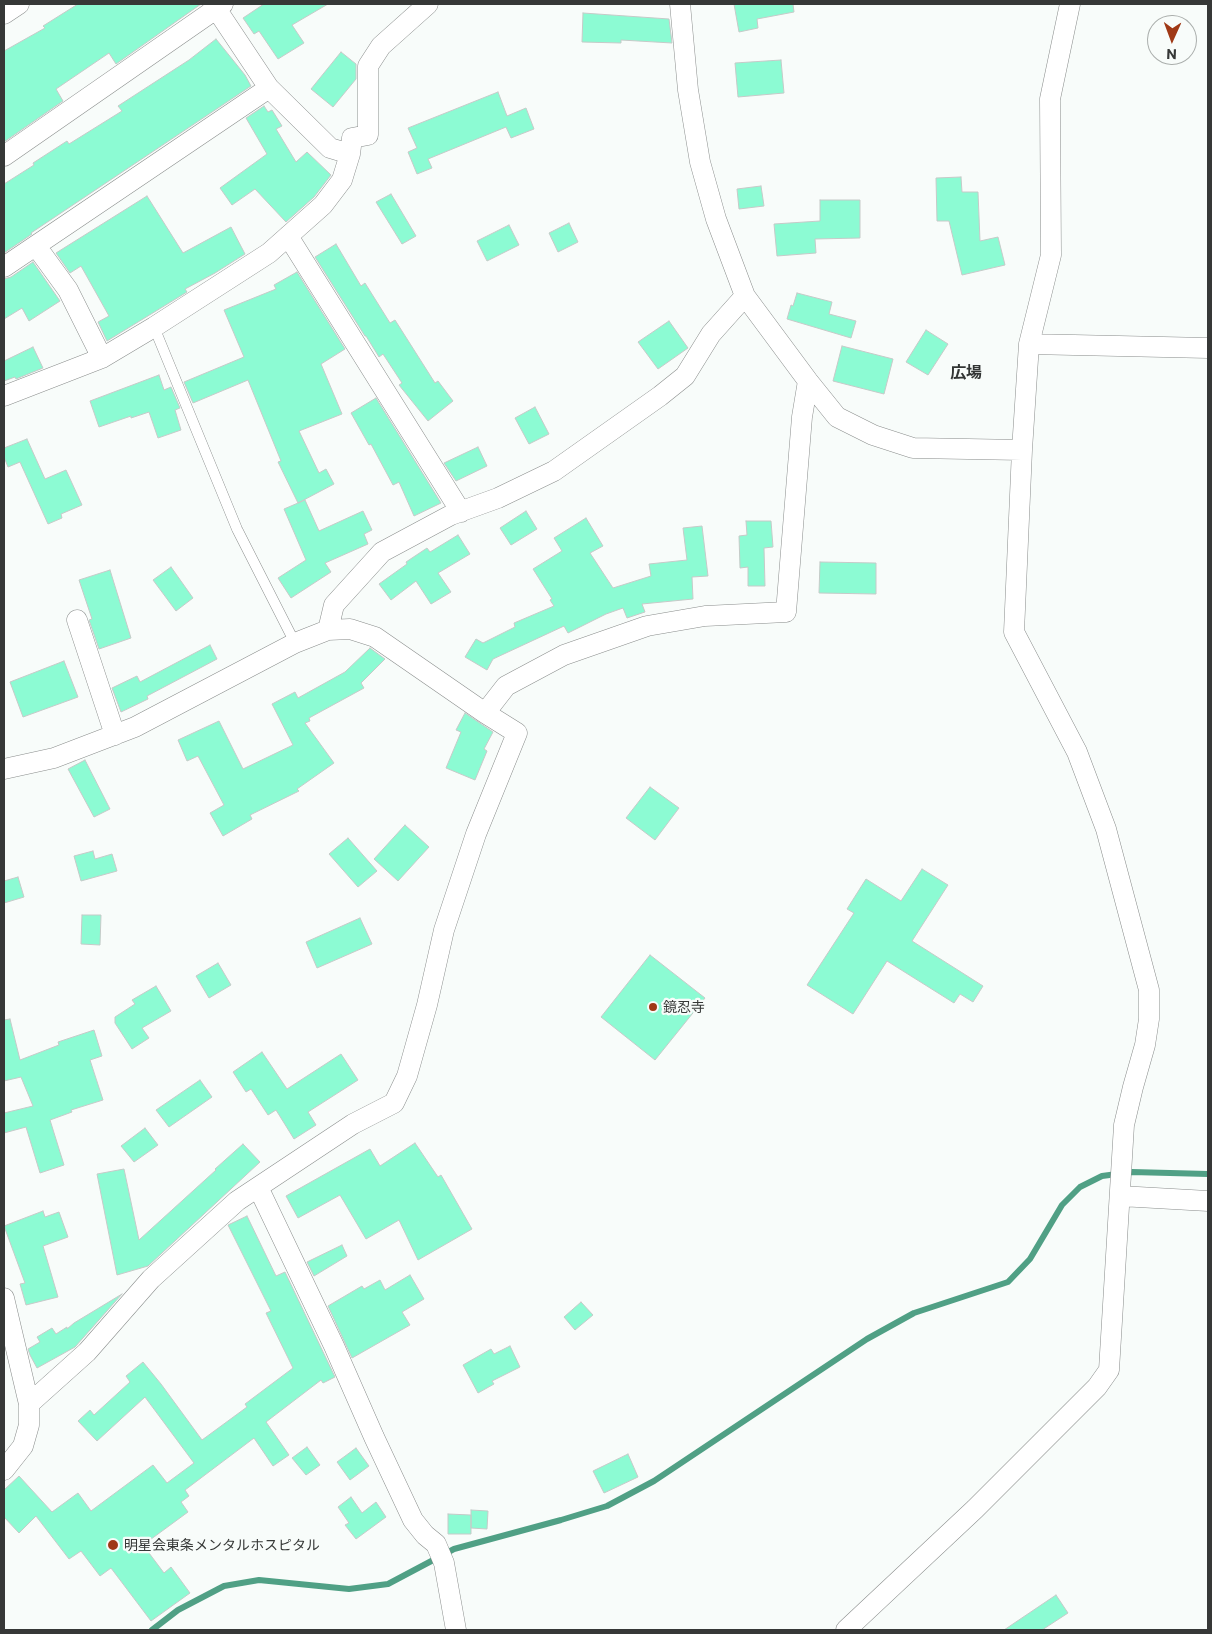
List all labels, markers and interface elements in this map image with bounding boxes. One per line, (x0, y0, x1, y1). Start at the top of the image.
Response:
north arrow (1147, 15, 1197, 65)
text: N (1166, 46, 1177, 63)
district label: 広場 (950, 363, 982, 383)
place label: 鏡忍寺 (663, 999, 705, 1015)
marker: 鏡忍寺 (647, 1001, 659, 1013)
place label: 明星会東条メンタルホスピタル (124, 1537, 320, 1553)
marker: 明星会東条メンタルホスピタル (106, 1538, 120, 1552)

